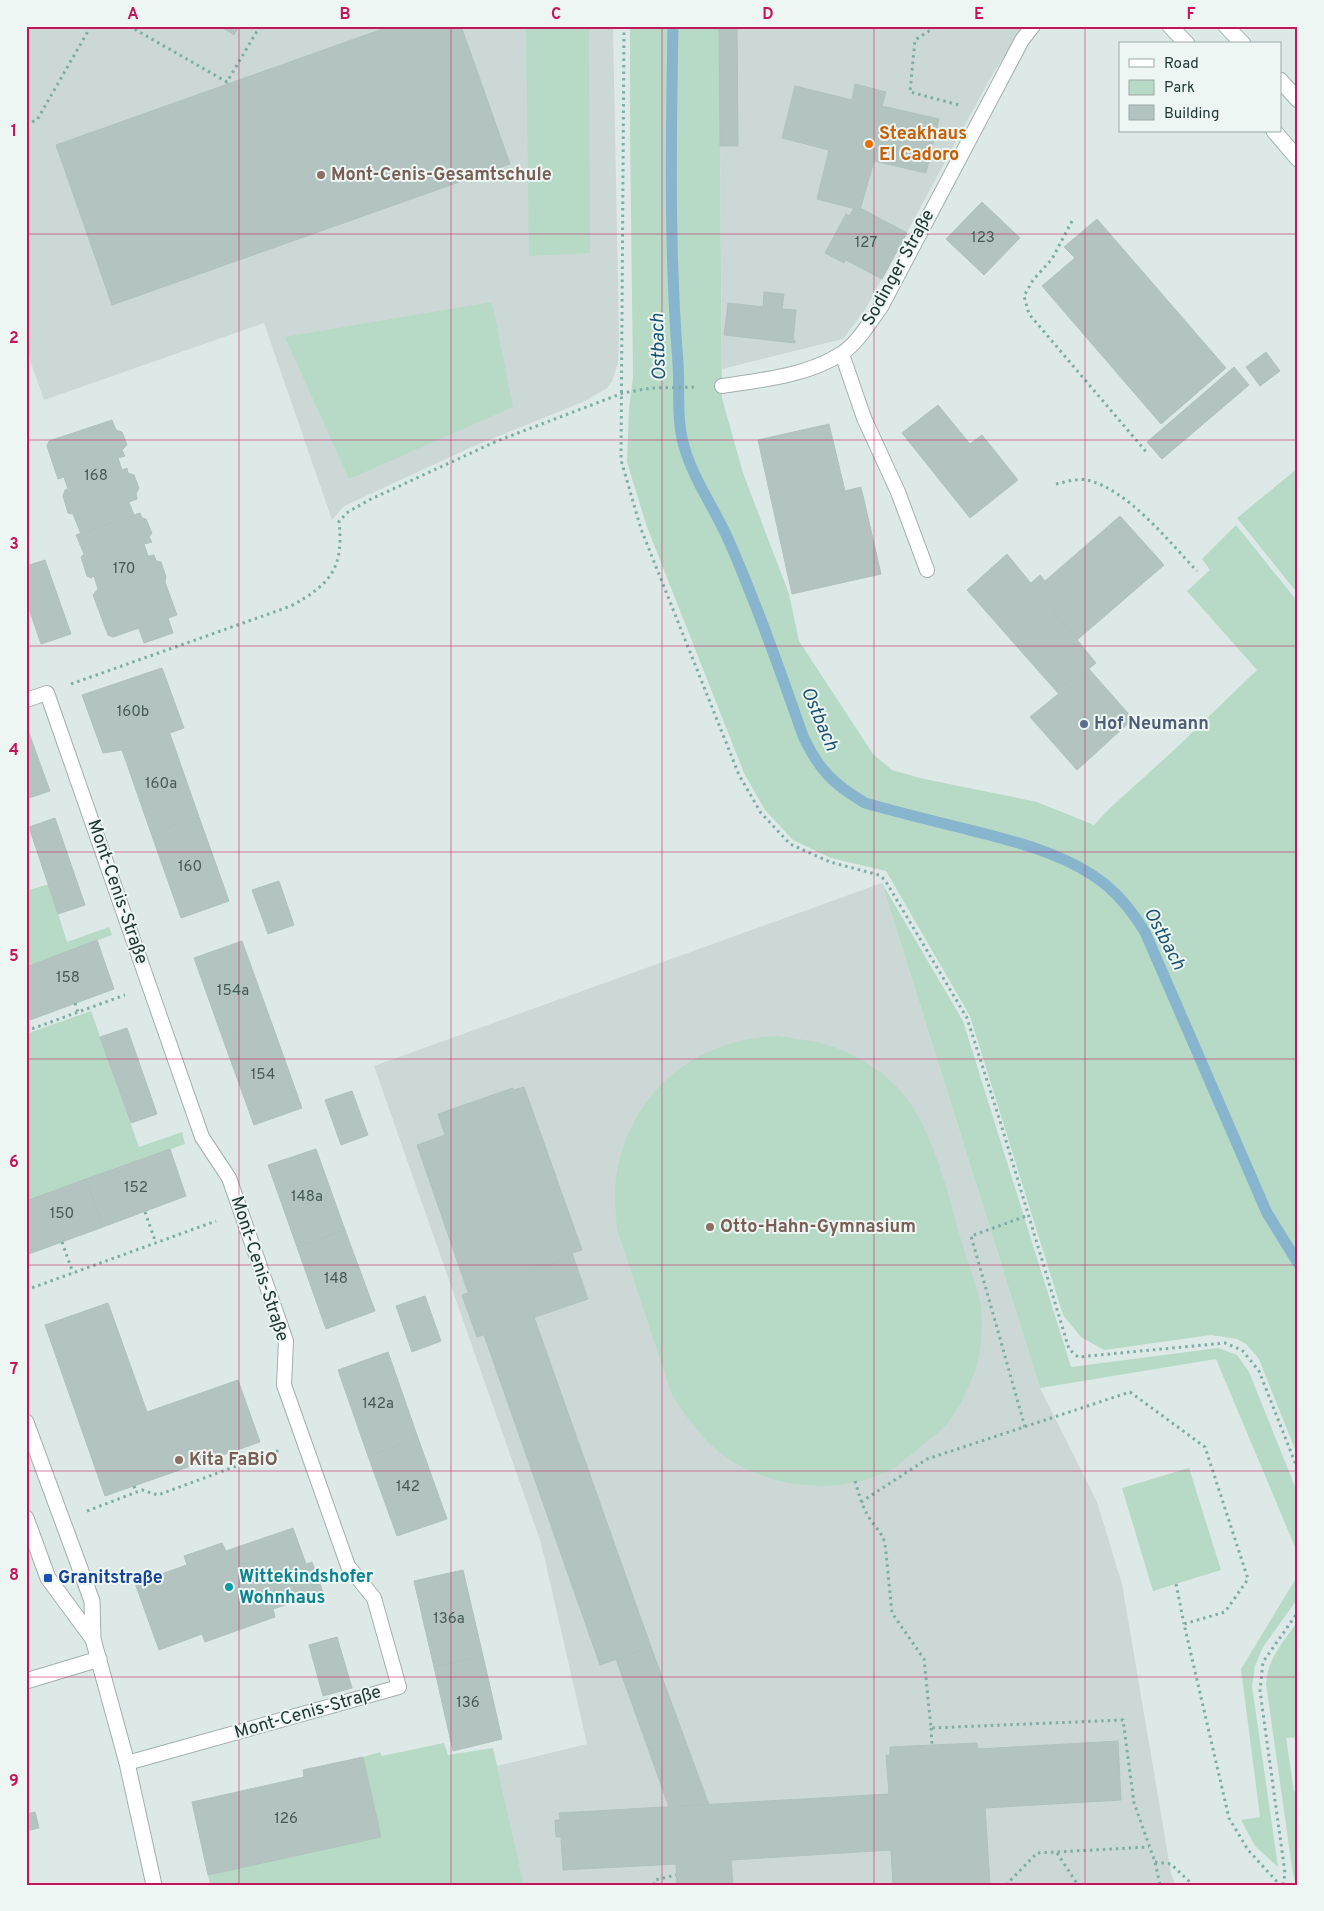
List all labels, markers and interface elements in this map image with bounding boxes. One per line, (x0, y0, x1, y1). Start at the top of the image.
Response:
text: A (127, 5, 139, 25)
text: B (339, 5, 351, 25)
text: C (551, 5, 561, 25)
text: D (762, 5, 774, 25)
text: E (974, 5, 984, 25)
text: F (1186, 5, 1196, 25)
legend (1119, 42, 1282, 132)
text: Road (1164, 55, 1199, 74)
text: Park (1164, 79, 1195, 98)
text: Building (1164, 105, 1219, 124)
text: 1 (11, 122, 17, 142)
place label: Steakhaus El Cadoro (879, 123, 967, 167)
marker: Steakhaus El Cadoro (863, 138, 875, 150)
place label: Mont-Cenis-Gesamtschule (331, 164, 552, 187)
marker: Mont-Cenis-Gesamtschule (315, 169, 327, 181)
street label: Sodinger Straße (858, 206, 940, 330)
house number: 123 (971, 229, 995, 248)
house number: 127 (855, 234, 877, 253)
water label: Ostbach (646, 312, 672, 381)
text: 2 (9, 329, 19, 349)
house number: 168 (84, 467, 108, 486)
text: 3 (9, 535, 19, 555)
house number: 170 (113, 560, 135, 579)
water label: Ostbach (795, 683, 843, 755)
house number: 160b (117, 703, 149, 722)
place label: Hof Neumann (1094, 713, 1209, 736)
marker: Hof Neumann (1078, 718, 1090, 730)
text: 4 (9, 741, 19, 761)
house number: 160a (145, 775, 177, 794)
street label: Mont-Cenis-Straße (81, 817, 153, 967)
house number: 160 (178, 858, 202, 877)
water label: Ostbach (1138, 904, 1191, 975)
text: 5 (9, 947, 19, 967)
house number: 158 (56, 969, 80, 988)
house number: 154a (217, 982, 249, 1001)
house number: 154 (251, 1066, 275, 1085)
text: 6 (9, 1153, 19, 1173)
house number: 152 (124, 1179, 148, 1198)
house number: 148a (291, 1188, 323, 1207)
street label: Mont-Cenis-Straße (225, 1193, 293, 1345)
house number: 150 (50, 1205, 74, 1224)
place label: Otto-Hahn-Gymnasium (720, 1216, 916, 1239)
marker: Otto-Hahn-Gymnasium (704, 1221, 716, 1233)
house number: 148 (324, 1270, 348, 1289)
text: 7 (10, 1360, 18, 1380)
house number: 142a (362, 1395, 394, 1414)
place label: Kita FaBiO (189, 1449, 278, 1472)
marker: Kita FaBiO (173, 1454, 185, 1466)
house number: 142 (396, 1478, 420, 1497)
text: 8 (9, 1566, 19, 1586)
place label: Wittekindshofer Wohnhaus (239, 1566, 374, 1610)
place label: Granitstraße (58, 1567, 163, 1590)
marker: Granitstraße (42, 1572, 54, 1584)
marker: Wittekindshofer Wohnhaus (223, 1581, 235, 1593)
house number: 136a (433, 1610, 465, 1629)
street label: Mont-Cenis-Straße (232, 1681, 384, 1745)
house number: 136 (456, 1694, 480, 1713)
text: 9 (9, 1772, 19, 1792)
house number: 126 (274, 1810, 298, 1829)

